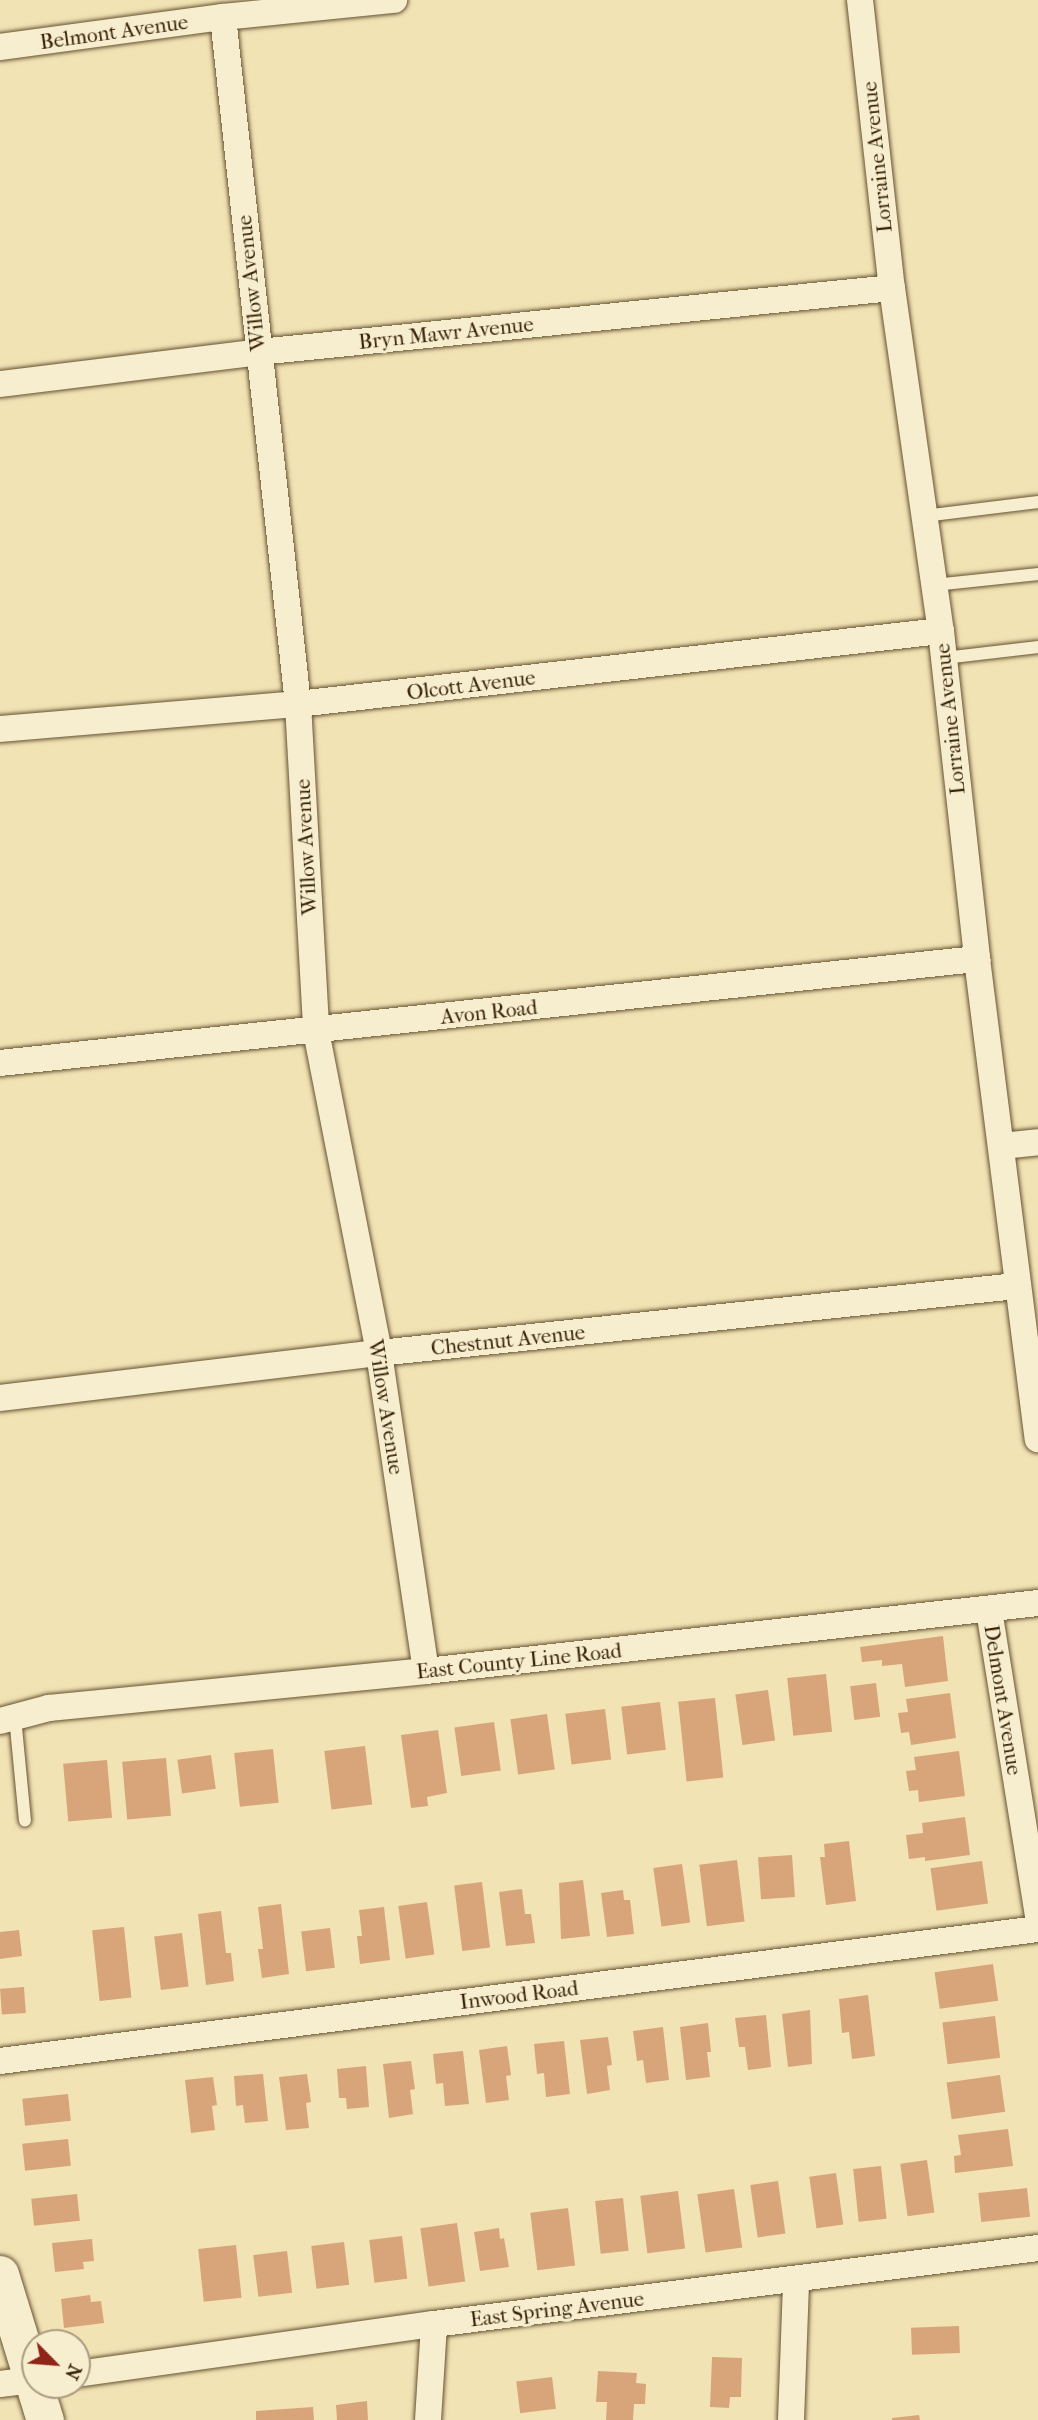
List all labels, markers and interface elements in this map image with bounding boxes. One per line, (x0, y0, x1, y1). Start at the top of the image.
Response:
street label: Belmont Avenue (38, 9, 190, 55)
street label: Lorraine Avenue (857, 80, 897, 234)
street label: Willow Avenue (231, 214, 271, 352)
street label: Bryn Mawr Avenue (357, 311, 535, 355)
street label: Lorraine Avenue (930, 642, 970, 796)
street label: Olcott Avenue (405, 665, 537, 705)
street label: Willow Avenue (290, 778, 322, 916)
street label: Avon Road (439, 994, 539, 1030)
street label: Chestnut Avenue (430, 1319, 586, 1361)
street label: Willow Avenue (363, 1338, 409, 1476)
street label: Delmont Avenue (979, 1623, 1027, 1777)
street label: East County Line Road (415, 1638, 623, 1684)
street label: Inwood Road (458, 1975, 580, 2015)
street label: East Spring Avenue (469, 2286, 645, 2332)
north arrow (21, 2329, 91, 2399)
text: N (60, 2361, 86, 2383)

